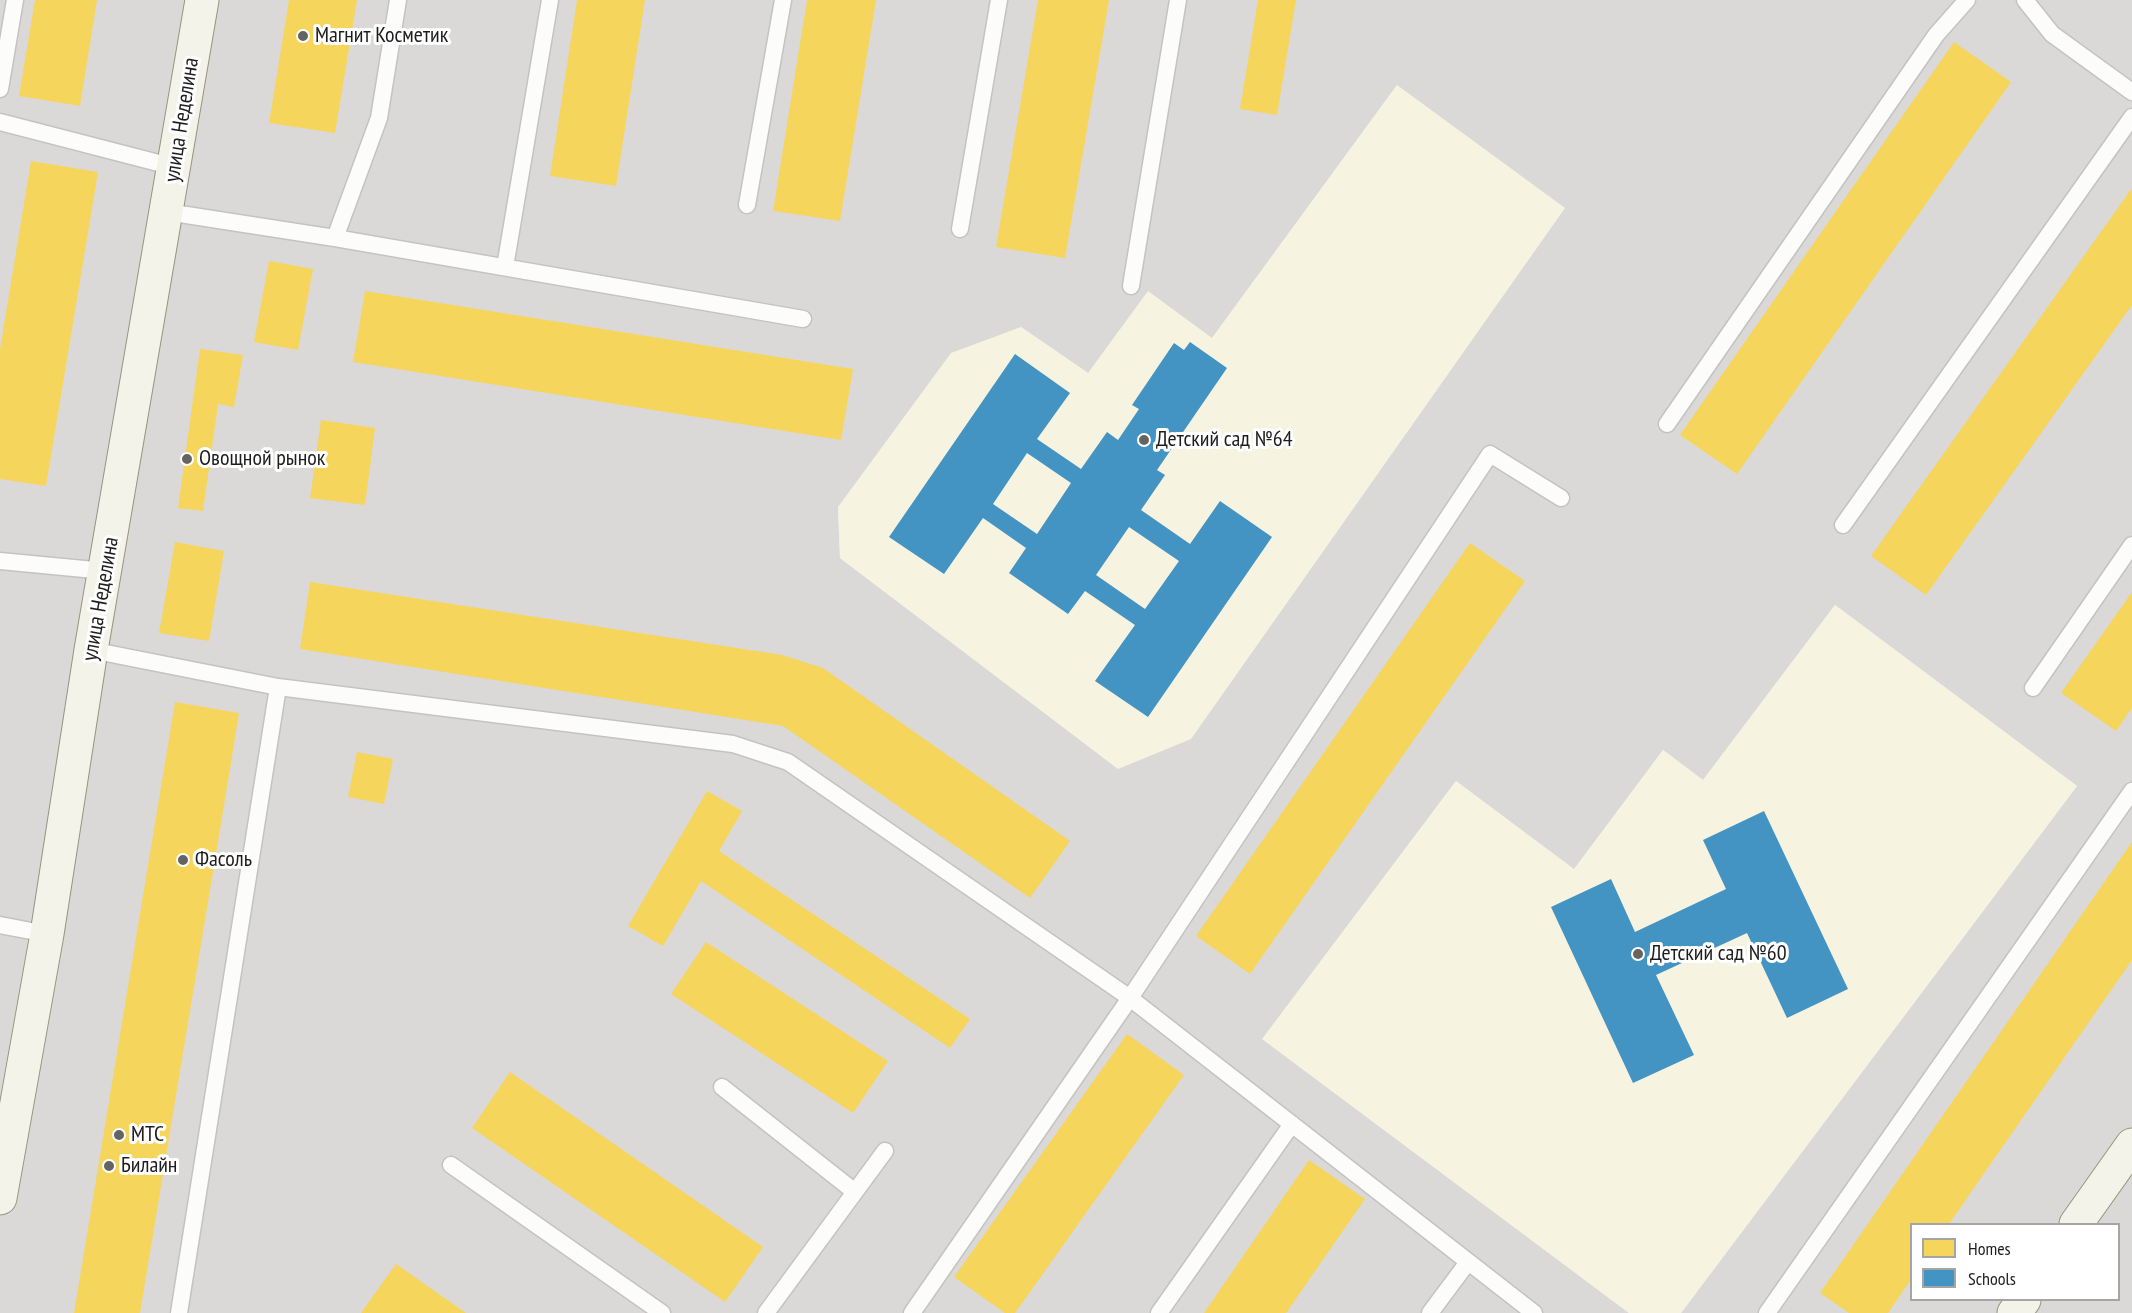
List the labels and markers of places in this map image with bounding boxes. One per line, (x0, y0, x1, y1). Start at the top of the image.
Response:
place label: Магнит Косметик (315, 23, 448, 49)
marker: Магнит Косметик (296, 29, 310, 43)
place label: Детский сад №64 (1156, 427, 1293, 453)
marker: Детский сад №64 (1137, 433, 1151, 447)
place label: Овощной рынок (199, 446, 325, 472)
marker: Овощной рынок (180, 452, 194, 466)
place label: Фасоль (195, 847, 252, 873)
marker: Фасоль (176, 853, 190, 867)
place label: Детский сад №60 (1650, 941, 1787, 967)
marker: Детский сад №60 (1631, 947, 1645, 961)
place label: МТС (131, 1122, 164, 1148)
marker: МТС (112, 1128, 126, 1142)
place label: Билайн (121, 1153, 177, 1179)
marker: Билайн (102, 1159, 116, 1173)

